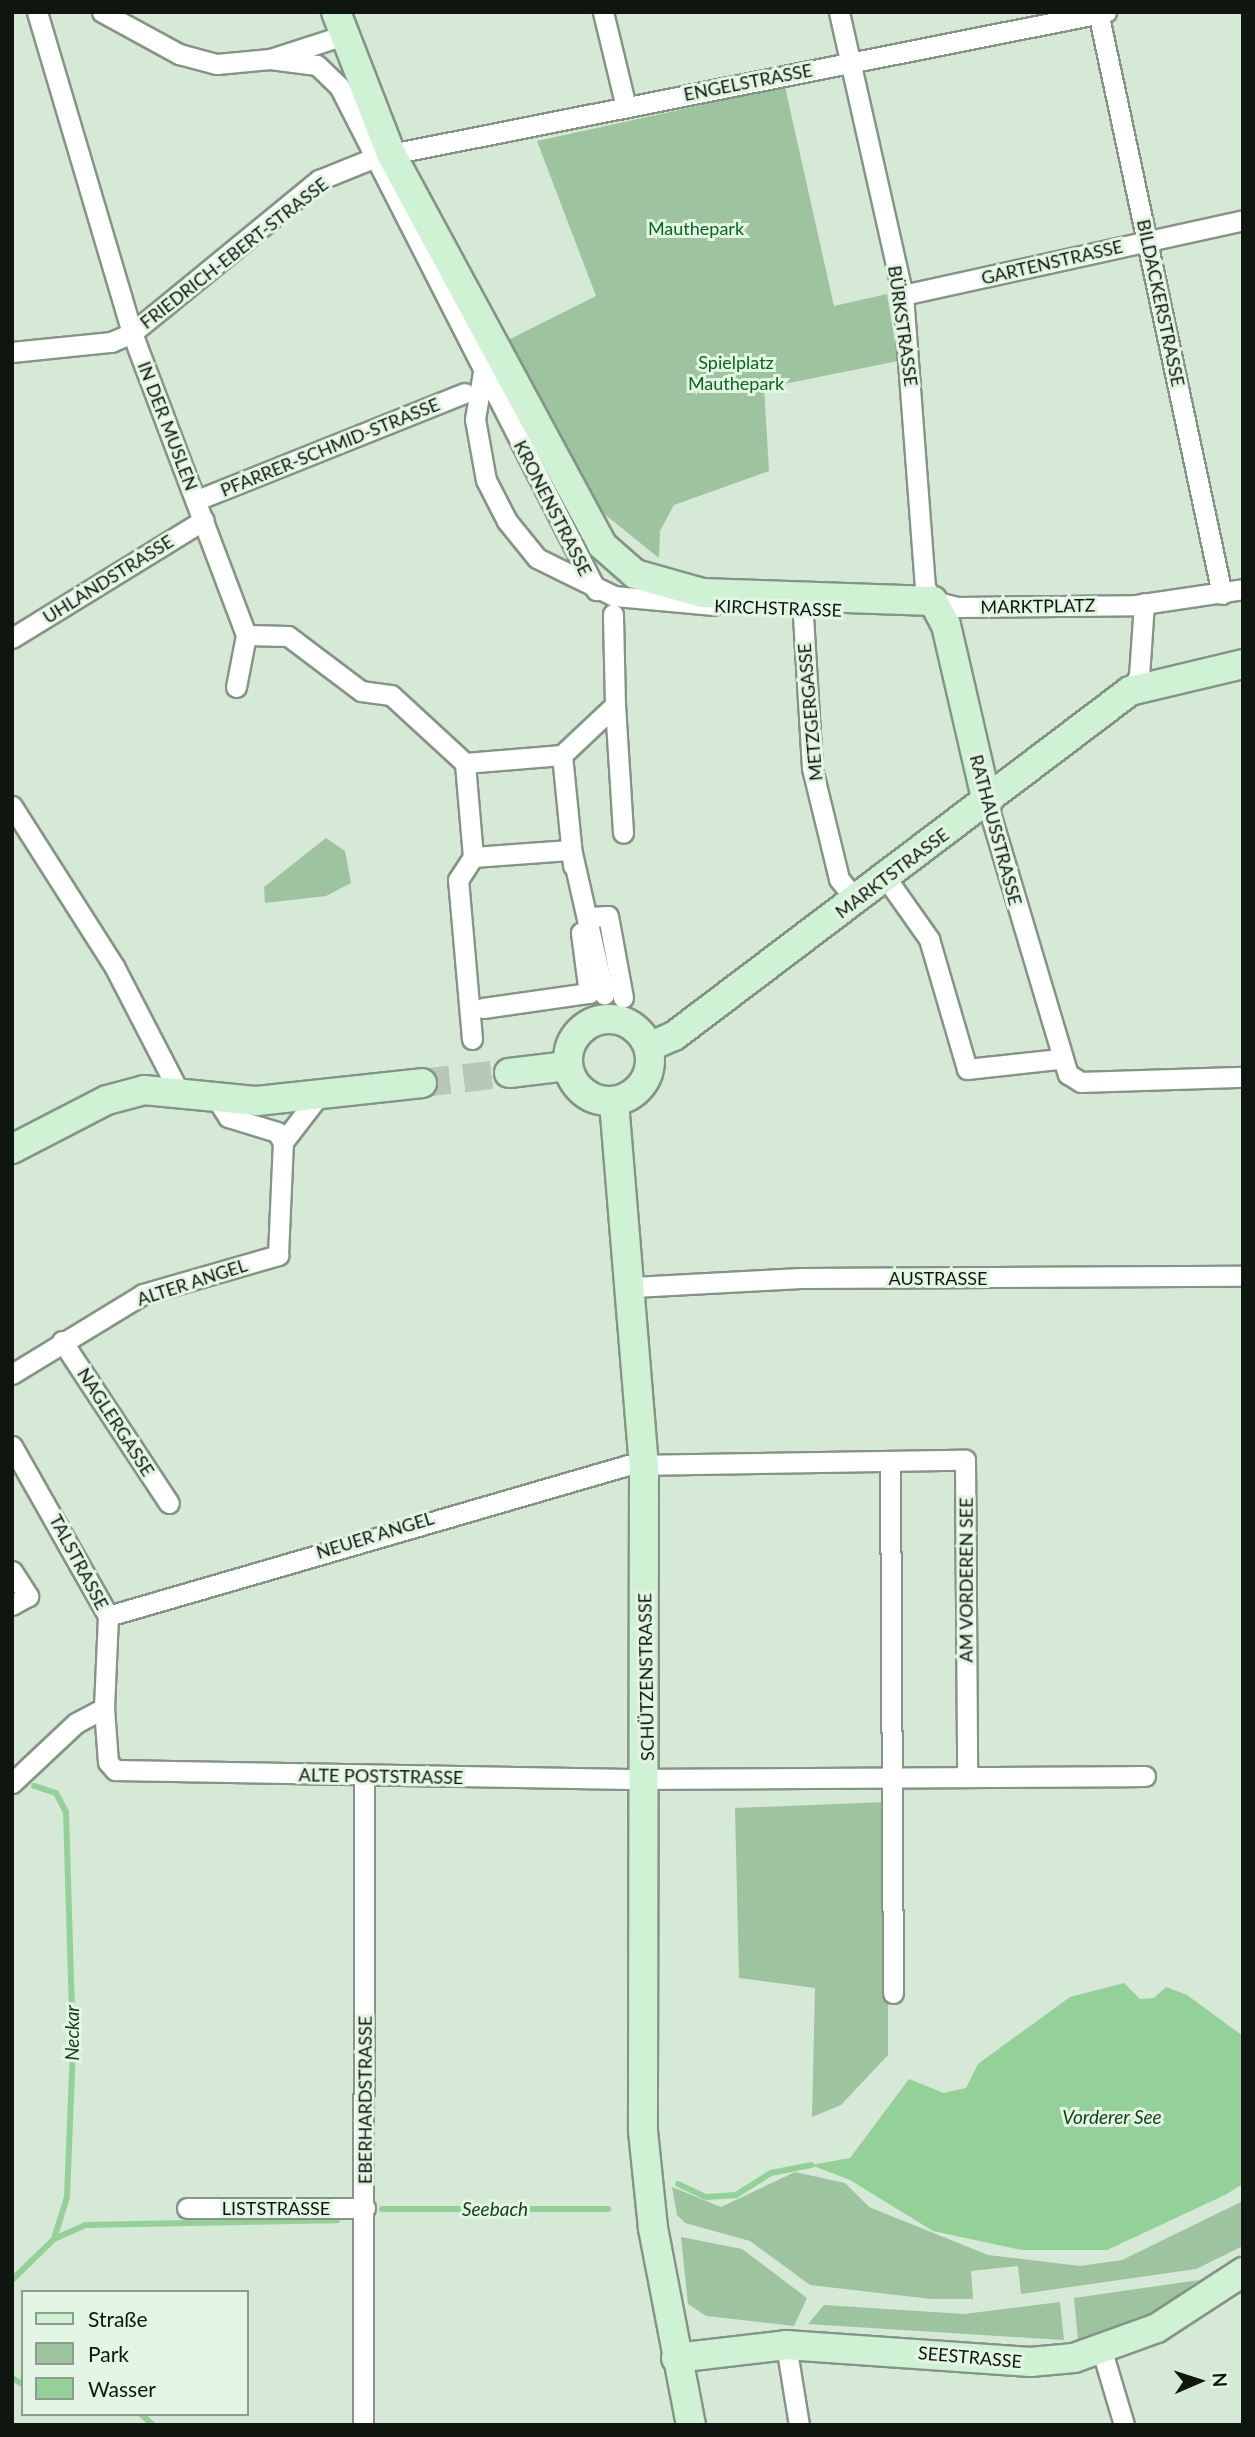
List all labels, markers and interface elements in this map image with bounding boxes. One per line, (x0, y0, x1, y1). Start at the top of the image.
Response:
street label: ENGELSTRASSE (682, 59, 814, 105)
street label: FRIEDRICH-EBERT-STRASSE (136, 173, 332, 333)
park label: Mauthepark (648, 217, 744, 239)
street label: BILDACKERSTRASSE (1133, 217, 1189, 389)
street label: GARTENSTRASSE (979, 235, 1125, 289)
street label: BÜRKSTRASSE (884, 264, 922, 388)
park label: Spielplatz Mauthepark (688, 352, 784, 394)
street label: IN DER MUSLEN (133, 358, 203, 494)
street label: PFARRER-SCHMID-STRASSE (217, 393, 443, 501)
street label: KRONENSTRASSE (510, 437, 596, 579)
street label: UHLANDSTRASSE (39, 530, 177, 628)
street label: MARKTPLATZ (980, 594, 1096, 618)
street label: KIRCHSTRASSE (714, 595, 842, 621)
street label: METZGERGASSE (793, 642, 827, 782)
street label: RATHAUSSTRASSE (965, 752, 1027, 908)
street label: MARKTSTRASSE (831, 823, 953, 923)
street label: ALTER ANGEL (134, 1254, 250, 1310)
street label: AUSTRASSE (889, 1267, 987, 1289)
street label: NAGLERGASSE (73, 1364, 159, 1480)
street label: AM VORDEREN SEE (955, 1497, 977, 1663)
street label: NEUER ANGEL (313, 1507, 437, 1563)
street label: TALSTRASSE (45, 1511, 113, 1613)
street label: SCHÜTZENSTRASSE (634, 1593, 658, 1761)
street label: ALTE POSTSTRASSE (298, 1764, 464, 1788)
water label: Neckar (61, 2005, 83, 2061)
street label: EBERHARDSTRASSE (354, 2016, 376, 2184)
water label: Vorderer See (1062, 2106, 1162, 2128)
street label: LISTSTRASSE (222, 2197, 330, 2219)
water label: Seebach (462, 2198, 528, 2220)
legend (21, 2290, 248, 2416)
text: Straße (88, 2306, 148, 2331)
text: Park (88, 2341, 129, 2366)
street label: SEESTRASSE (917, 2342, 1023, 2372)
north arrow (1164, 2346, 1234, 2416)
text: N (1209, 2372, 1232, 2388)
text: Wasser (88, 2376, 156, 2401)

